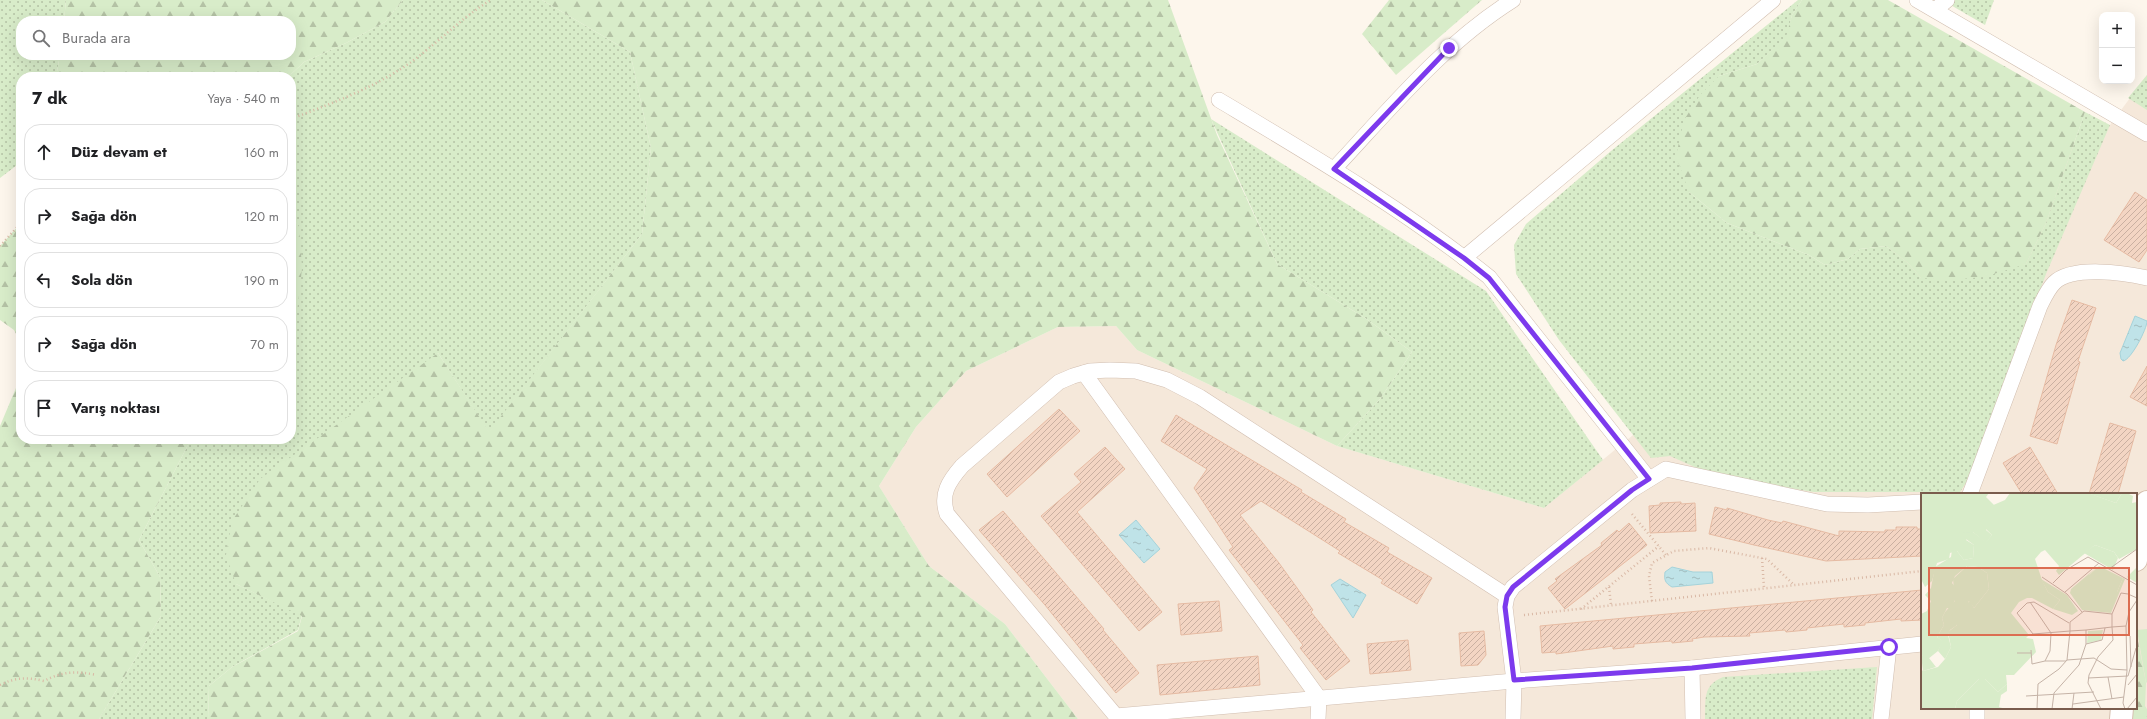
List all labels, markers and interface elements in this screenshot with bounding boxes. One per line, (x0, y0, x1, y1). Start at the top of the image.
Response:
map controls (2099, 12, 2135, 84)
button: + (2099, 12, 2135, 48)
search box (16, 16, 296, 60)
icon: search (30, 27, 52, 49)
text: Burada ara (62, 27, 130, 49)
route end (1440, 39, 1458, 57)
button: − (2099, 48, 2135, 84)
text: 7 dk (32, 86, 68, 110)
text: Yaya · 540 m (207, 89, 280, 108)
icon: ahead (33, 141, 55, 163)
text: Düz devam et (71, 141, 167, 163)
text: 160 m (244, 143, 279, 162)
icon: right (33, 205, 55, 227)
text: Sağa dön (71, 205, 137, 227)
text: 120 m (244, 207, 279, 226)
icon: left (33, 269, 55, 291)
text: Sola dön (71, 269, 133, 291)
text: 190 m (244, 271, 279, 290)
icon: right (33, 333, 55, 355)
text: Sağa dön (71, 333, 137, 355)
text: 70 m (250, 335, 279, 354)
icon: arrive (33, 397, 55, 419)
text: Varış noktası (71, 397, 160, 419)
inset map (1921, 493, 2137, 709)
route start (1880, 638, 1898, 656)

